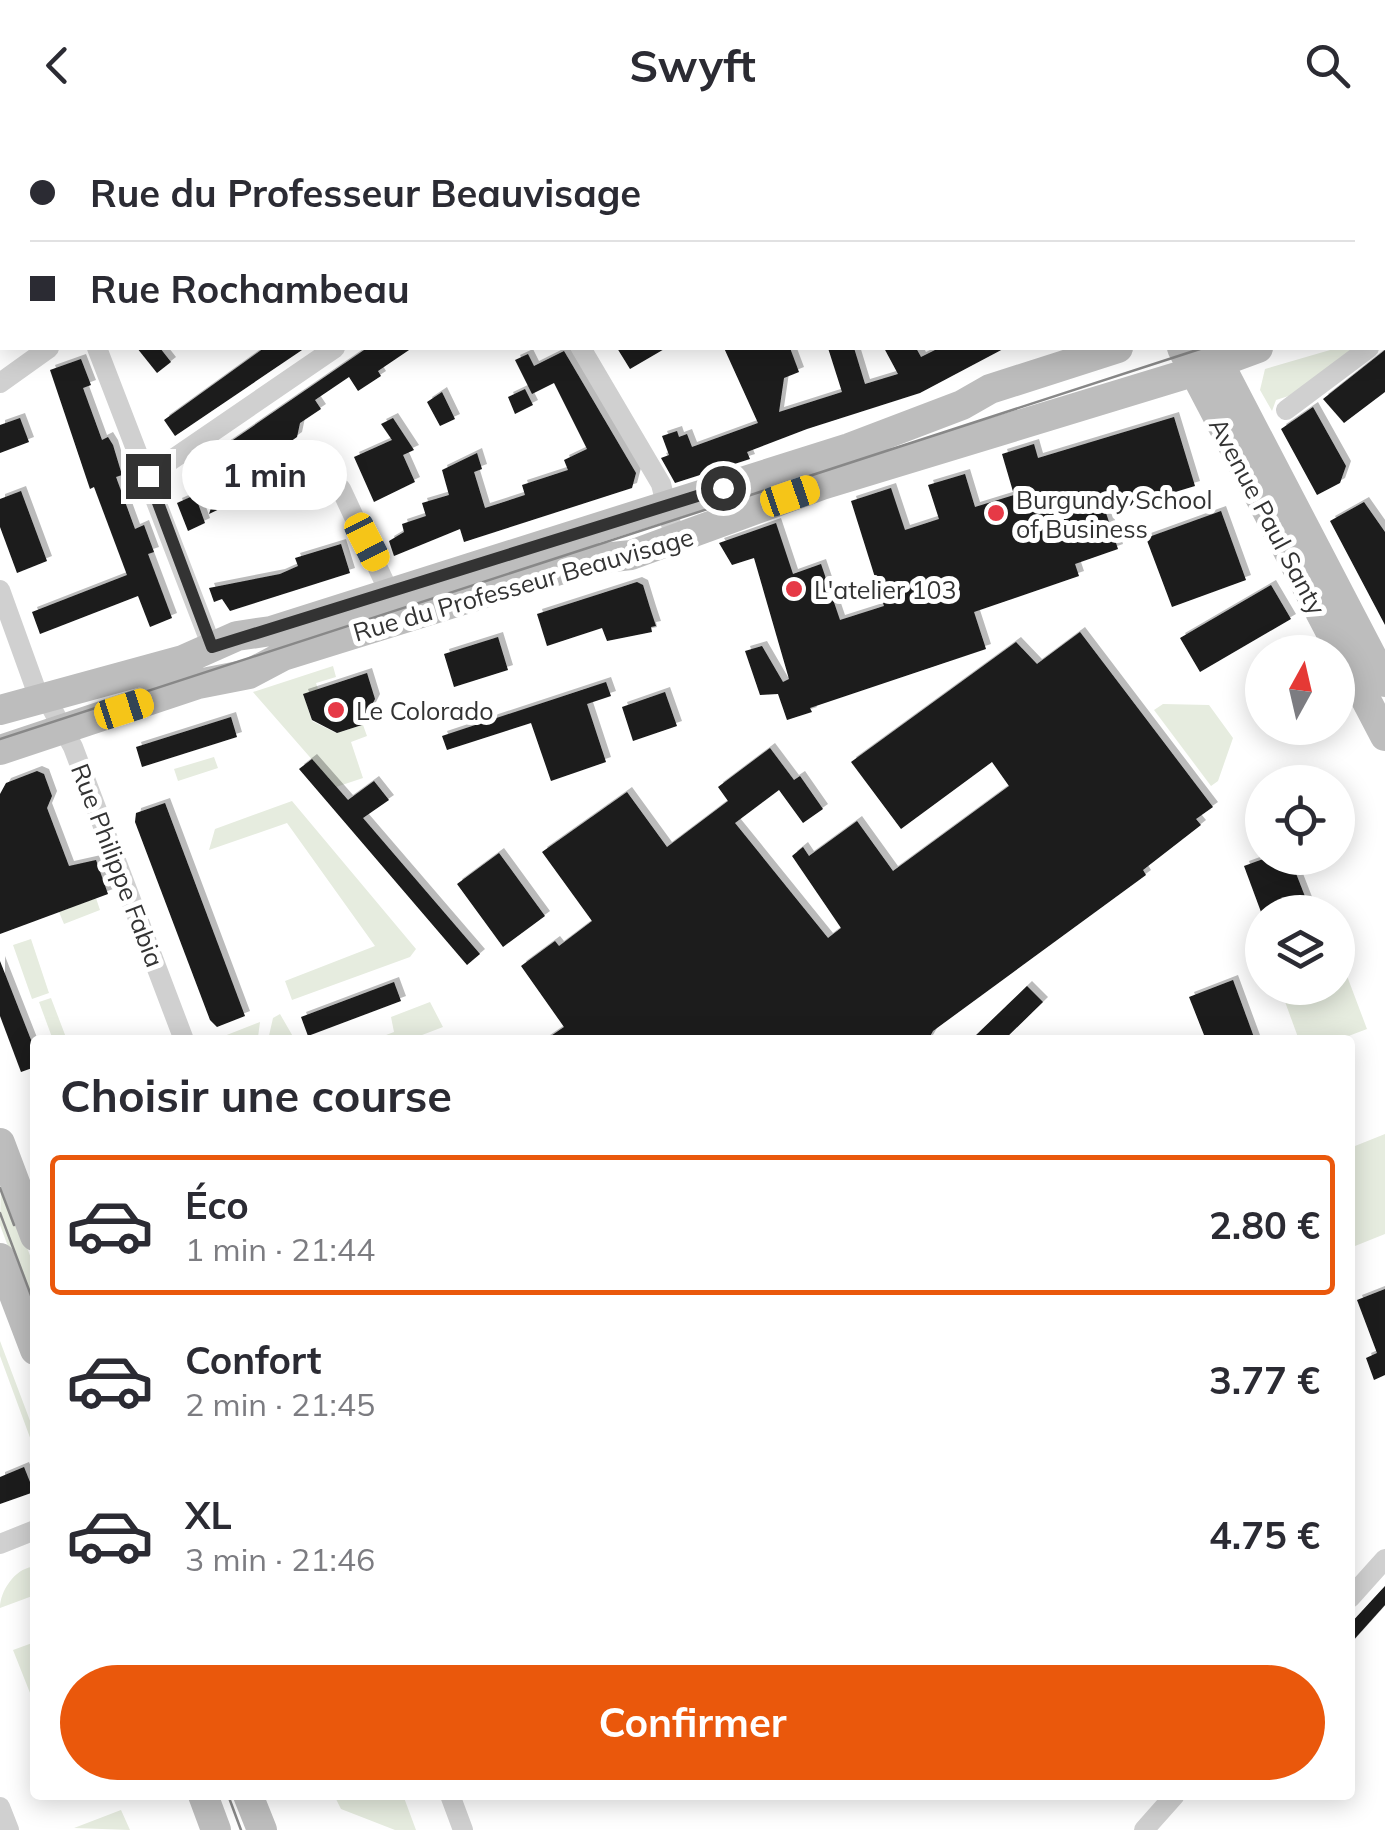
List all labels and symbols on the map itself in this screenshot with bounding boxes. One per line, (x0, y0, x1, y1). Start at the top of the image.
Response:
street label: Avenue Paul Santy (1203, 412, 1333, 620)
callout: 1 min (183, 441, 348, 511)
route end (126, 454, 171, 499)
route start (701, 466, 746, 511)
car (757, 472, 823, 520)
place label: Burgundy School of Business (1016, 484, 1212, 544)
marker: Burgundy School of Business (985, 502, 1007, 524)
car (340, 508, 394, 576)
street label: Rue du Professeur Beauvisage (349, 521, 697, 647)
place label: L'atelier 103 (814, 574, 956, 605)
marker: L'atelier 103 (783, 578, 805, 600)
north arrow (1245, 635, 1355, 745)
car (91, 685, 157, 733)
place label: Le Colorado (356, 695, 494, 726)
marker: Le Colorado (325, 699, 347, 721)
street label: Rue Philippe Fabia (65, 759, 171, 971)

